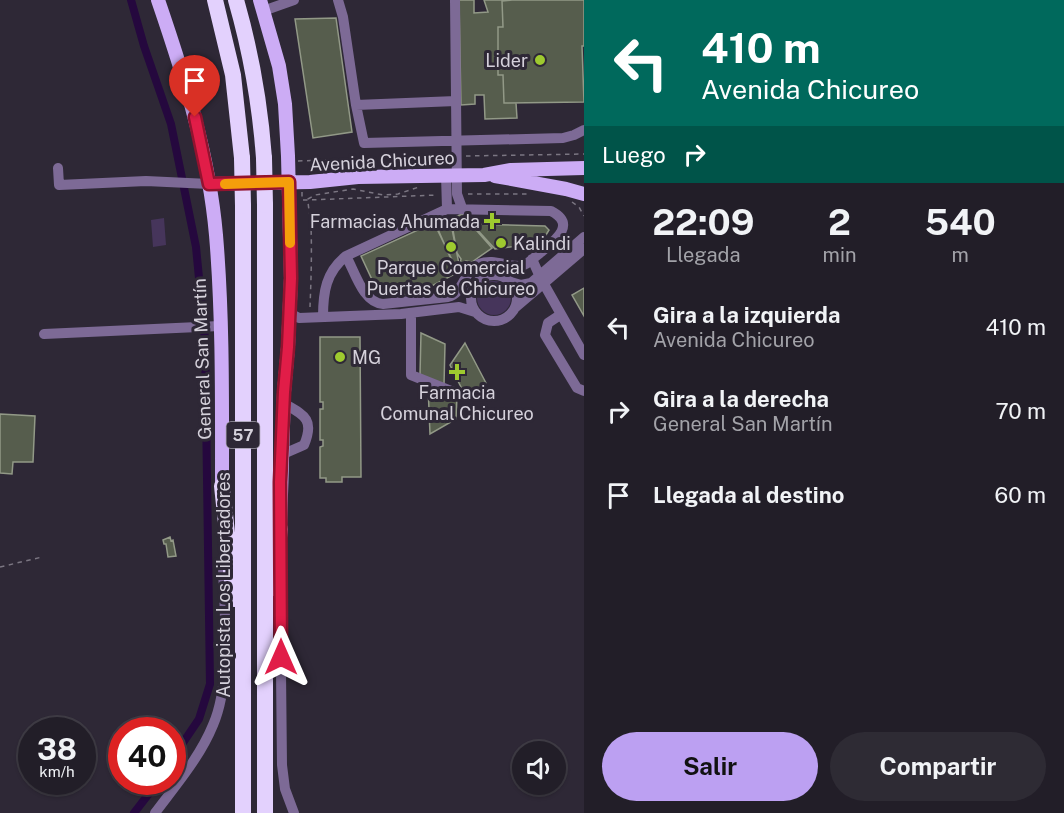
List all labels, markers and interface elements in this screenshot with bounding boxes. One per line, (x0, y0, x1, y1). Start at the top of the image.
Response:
text: 410 m (701, 23, 821, 72)
icon: left (602, 24, 680, 102)
place label: Lider (485, 50, 528, 71)
marker: Lider (533, 53, 547, 67)
pin (169, 55, 220, 117)
icon: arrive (178, 64, 211, 97)
text: Avenida Chicureo (701, 73, 919, 105)
icon: right (678, 138, 711, 171)
text: Luego (602, 142, 666, 168)
street label: Avenida Chicureo (309, 147, 455, 175)
text: 22:09 (652, 201, 754, 243)
text: 2 (828, 201, 851, 243)
text: 540 (925, 201, 996, 243)
place label: Farmacias Ahumada (310, 211, 480, 232)
marker: Farmacias Ahumada (485, 214, 499, 228)
place label: Kalindi (513, 233, 571, 254)
marker: Kalindi (494, 236, 508, 250)
marker: Parque Comercial Puertas de Chicureo (444, 240, 458, 254)
text: Llegada (666, 243, 741, 267)
text: min (823, 243, 857, 267)
text: m (952, 243, 969, 267)
place label: Parque Comercial Puertas de Chicureo (367, 257, 535, 299)
street label: General San Martín (189, 278, 215, 440)
text: Gira a la izquierda (653, 302, 840, 328)
icon: left (602, 311, 635, 344)
text: 410 m (985, 314, 1046, 340)
text: Avenida Chicureo (653, 328, 815, 352)
place label: MG (352, 347, 381, 368)
marker: MG (333, 350, 347, 364)
marker: Farmacia Comunal Chicureo (450, 365, 464, 379)
place label: Farmacia Comunal Chicureo (380, 382, 534, 424)
text: Gira a la derecha (653, 386, 829, 412)
icon: right (602, 395, 635, 428)
text: 70 m (995, 398, 1046, 424)
text: General San Martín (653, 412, 833, 436)
road number: 57 (226, 422, 260, 448)
street label: Autopista Los Libertadores (213, 472, 234, 698)
icon: arrive (602, 479, 635, 512)
text: Llegada al destino (653, 482, 844, 508)
text: 60 m (995, 482, 1046, 508)
position arrow (249, 625, 313, 689)
speed limit sign: 40 (108, 717, 186, 795)
text: 38 (37, 731, 77, 767)
button: Salir (602, 732, 818, 801)
button: Compartir (830, 732, 1046, 801)
map controls (512, 741, 566, 795)
button: sound (512, 741, 566, 795)
text: km/h (39, 763, 75, 780)

